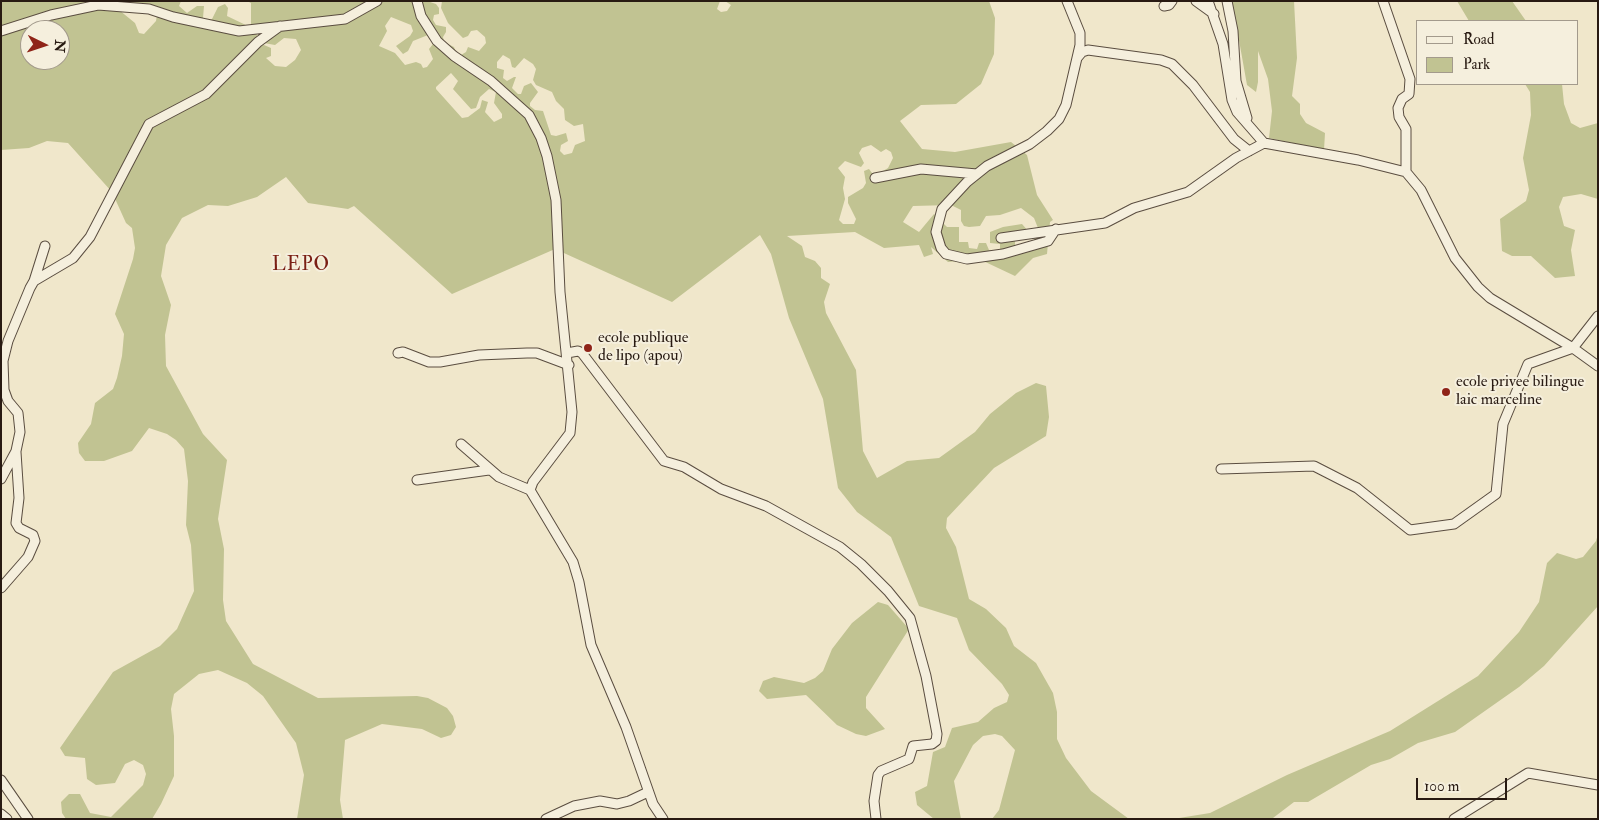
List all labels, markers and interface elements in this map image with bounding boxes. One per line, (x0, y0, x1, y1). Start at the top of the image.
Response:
north arrow (20, 20, 70, 70)
legend (1416, 20, 1579, 85)
text: Road (1463, 30, 1494, 49)
text: N (51, 39, 68, 53)
text: Park (1463, 55, 1490, 74)
district label: LEPO (271, 255, 331, 277)
place label: ecole publique de lipo (apou) (598, 329, 688, 367)
marker: ecole publique de lipo (apou) (582, 342, 594, 354)
place label: ecole privee bilingue laic marceline (1456, 373, 1584, 411)
marker: ecole privee bilingue laic marceline (1440, 386, 1452, 398)
scale bar (1419, 768, 1510, 800)
text: 100 m (1424, 777, 1459, 796)

